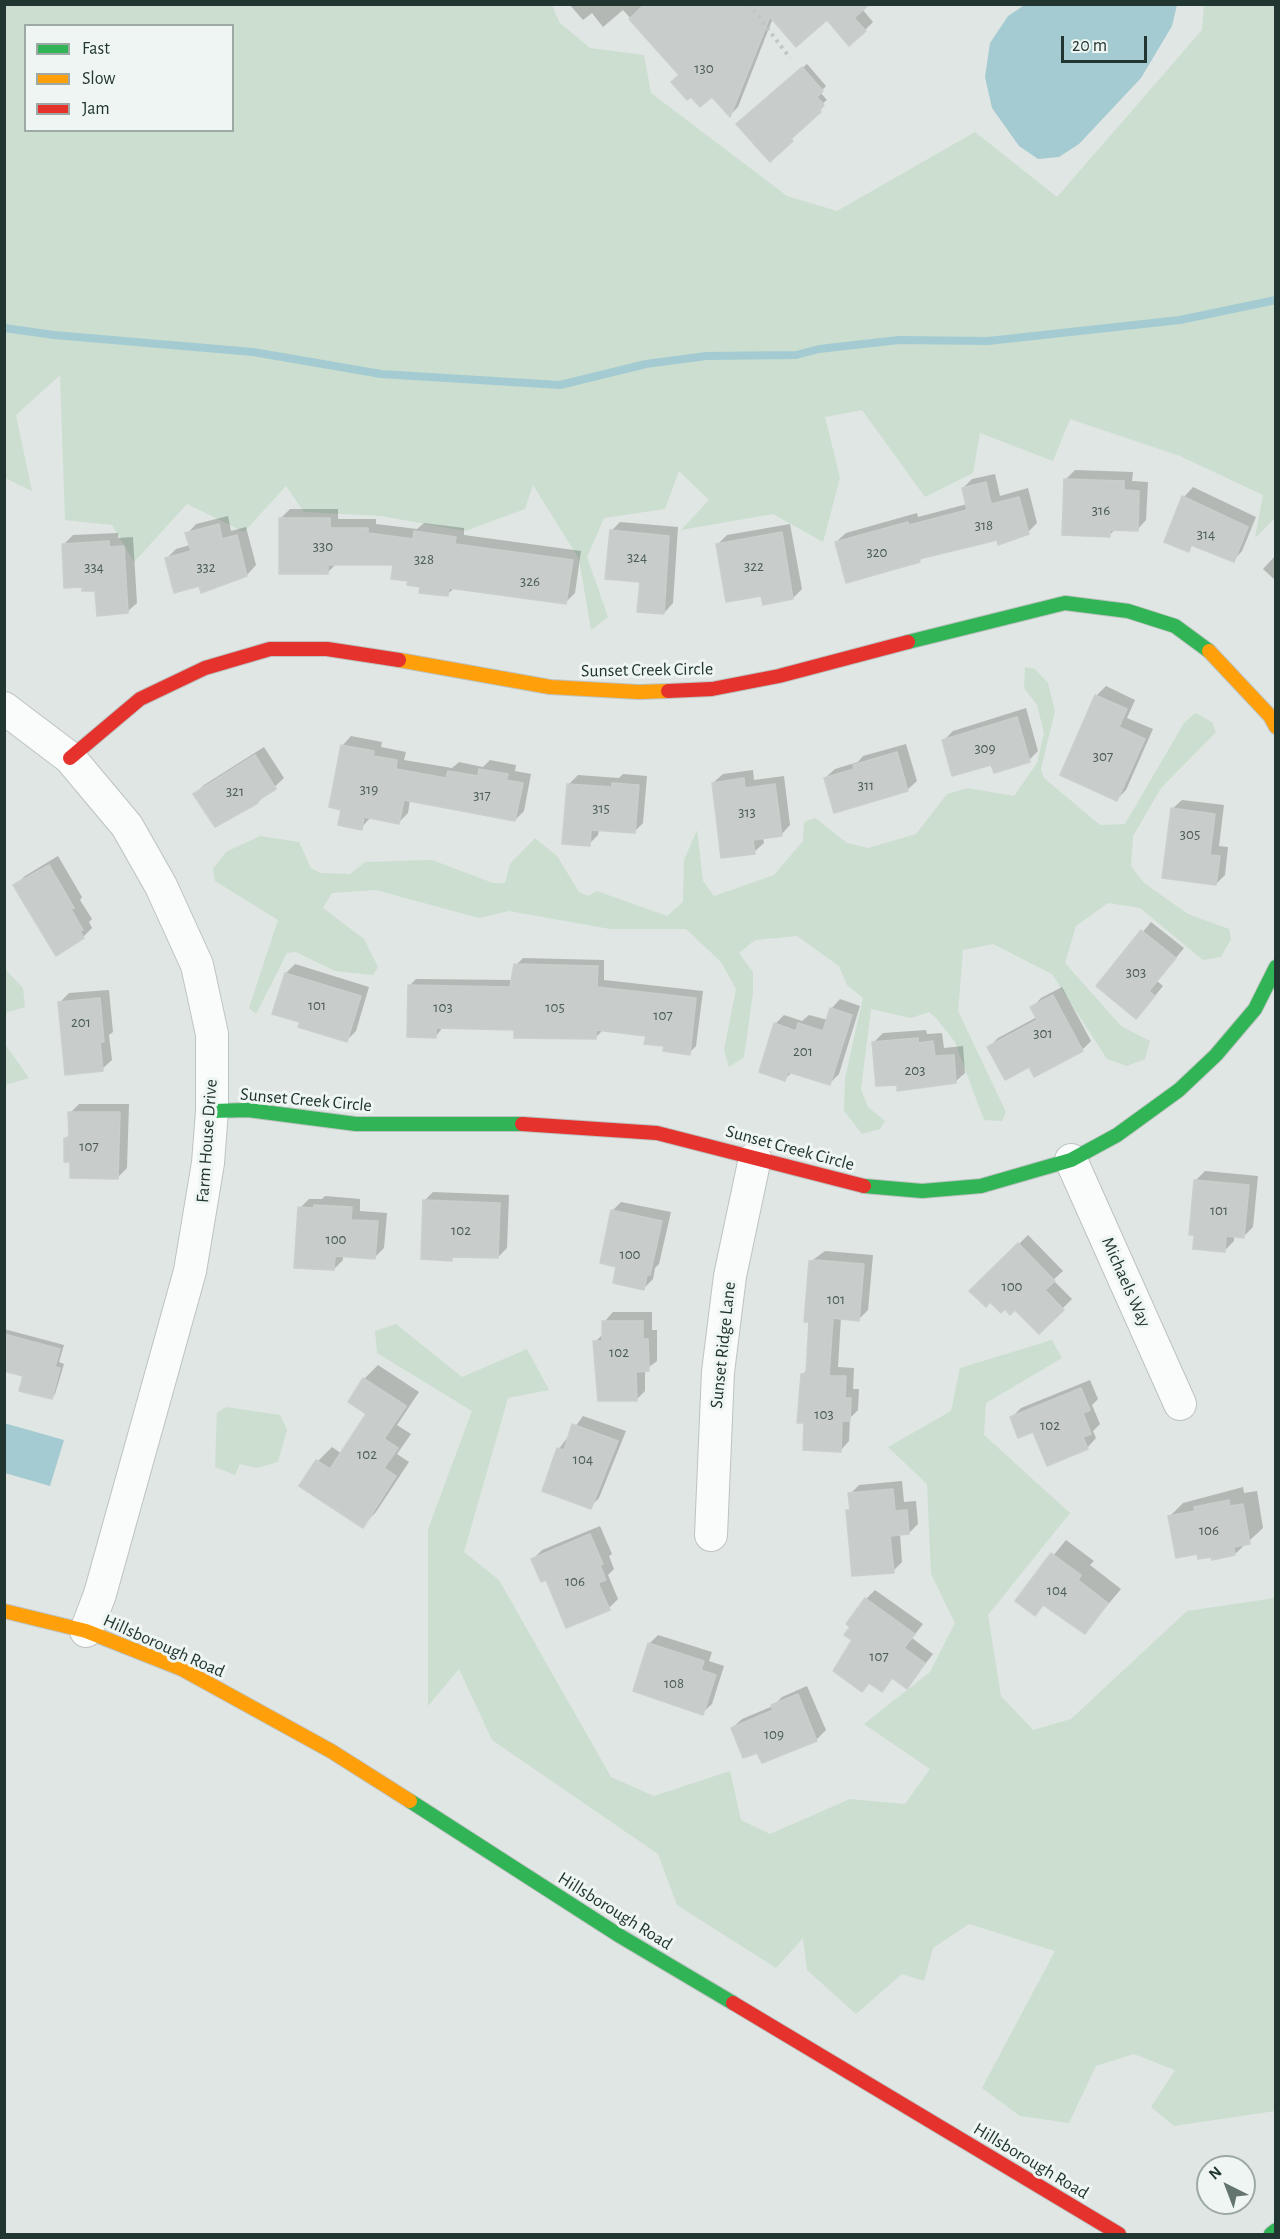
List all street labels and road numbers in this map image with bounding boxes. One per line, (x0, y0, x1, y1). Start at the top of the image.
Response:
street label: Sunset Creek Circle (581, 658, 713, 682)
street label: Farm House Drive (192, 1078, 222, 1204)
street label: Sunset Creek Circle (239, 1083, 373, 1117)
street label: Sunset Creek Circle (723, 1120, 857, 1176)
street label: Michaels Way (1097, 1234, 1155, 1330)
street label: Sunset Ridge Lane (706, 1281, 740, 1409)
street label: Hillsborough Road (100, 1610, 228, 1682)
street label: Hillsborough Road (554, 1867, 676, 1955)
street label: Hillsborough Road (969, 2118, 1093, 2204)

